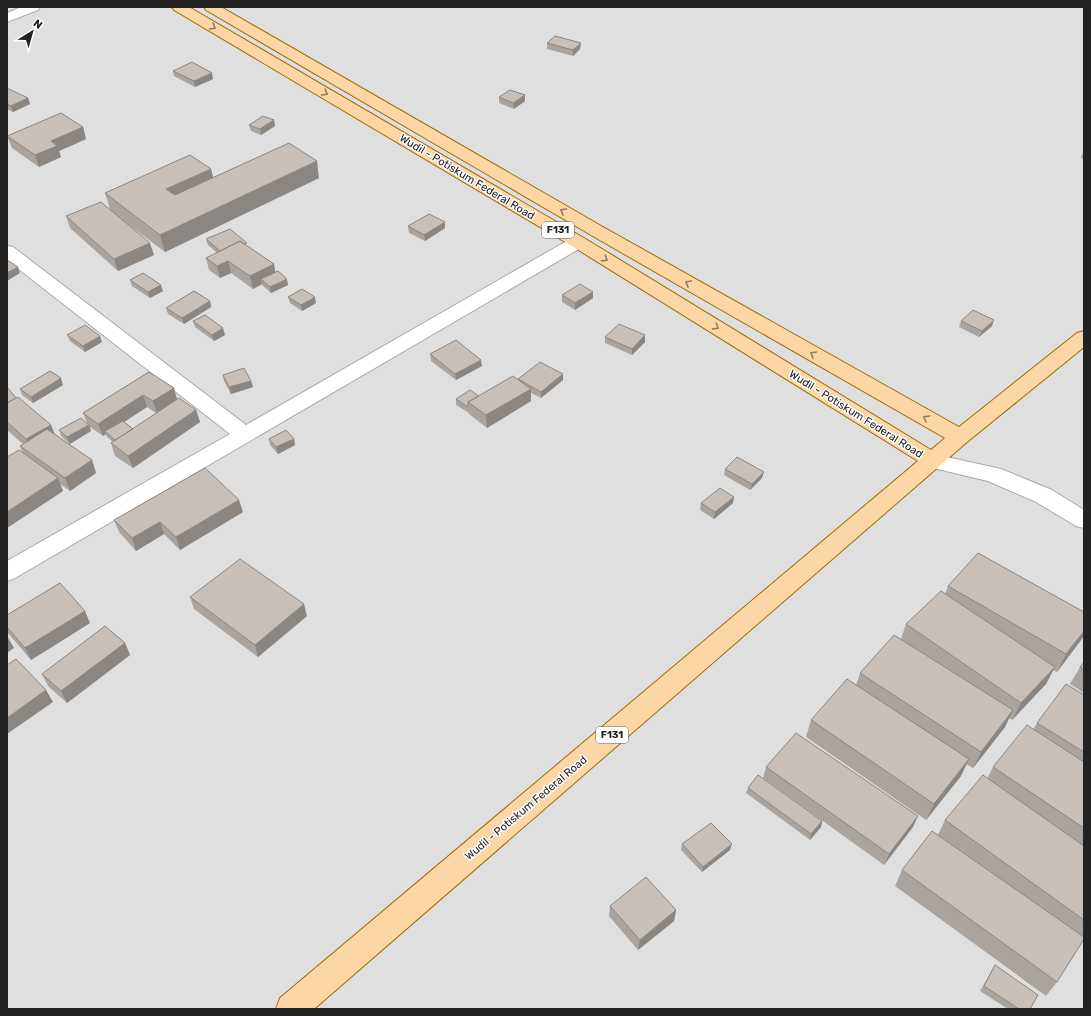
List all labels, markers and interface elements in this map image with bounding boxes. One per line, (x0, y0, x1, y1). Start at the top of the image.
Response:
north arrow (12, 12, 52, 52)
text: N (31, 17, 45, 32)
one-way arrow (209, 22, 216, 29)
one-way arrow (321, 88, 328, 95)
street label: Wudil - Potiskum Federal Road (397, 131, 537, 223)
one-way arrow (560, 209, 567, 216)
road number: F131 (542, 222, 574, 238)
one-way arrow (601, 254, 608, 262)
one-way arrow (685, 280, 692, 287)
one-way arrow (712, 323, 719, 330)
one-way arrow (810, 351, 817, 358)
street label: Wudil - Potiskum Federal Road (787, 367, 925, 461)
one-way arrow (923, 415, 931, 422)
road number: F131 (596, 727, 628, 743)
street label: Wudil - Potiskum Federal Road (462, 753, 590, 863)

